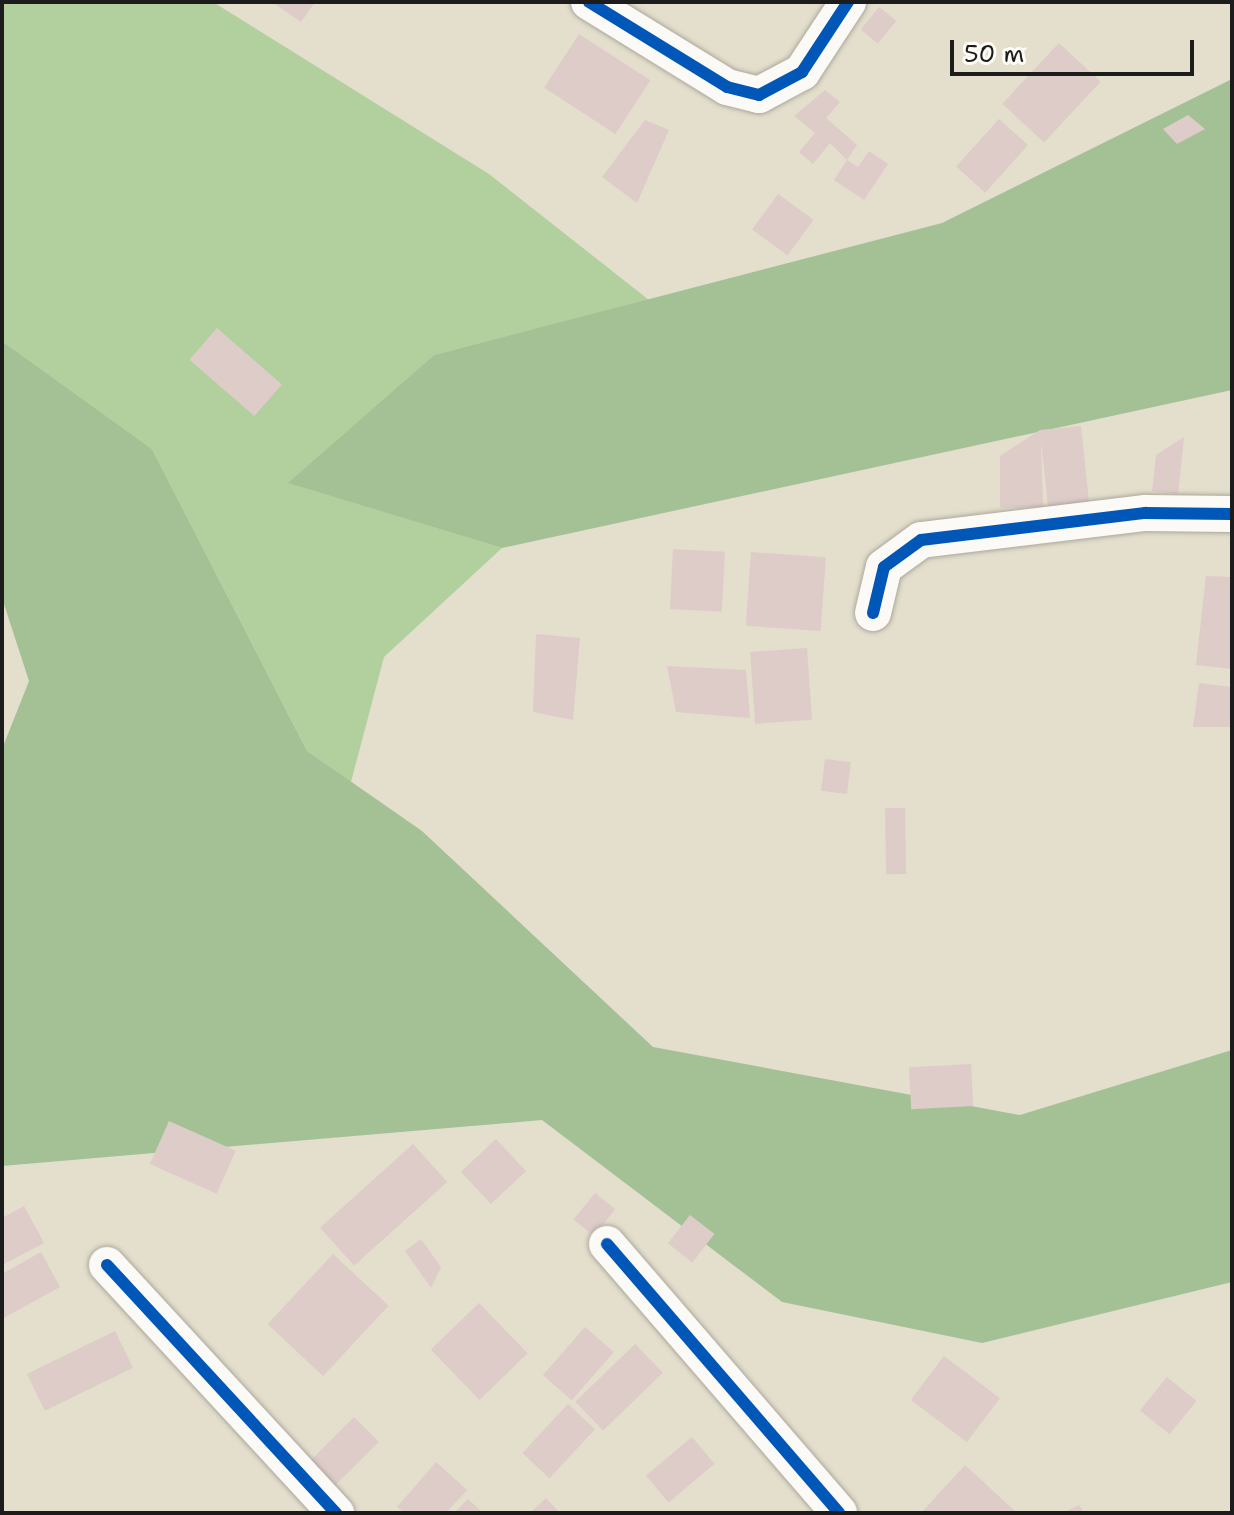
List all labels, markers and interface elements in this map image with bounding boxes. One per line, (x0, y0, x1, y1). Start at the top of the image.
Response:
scale bar (954, 24, 1198, 74)
text: 50 m (964, 38, 1024, 70)

